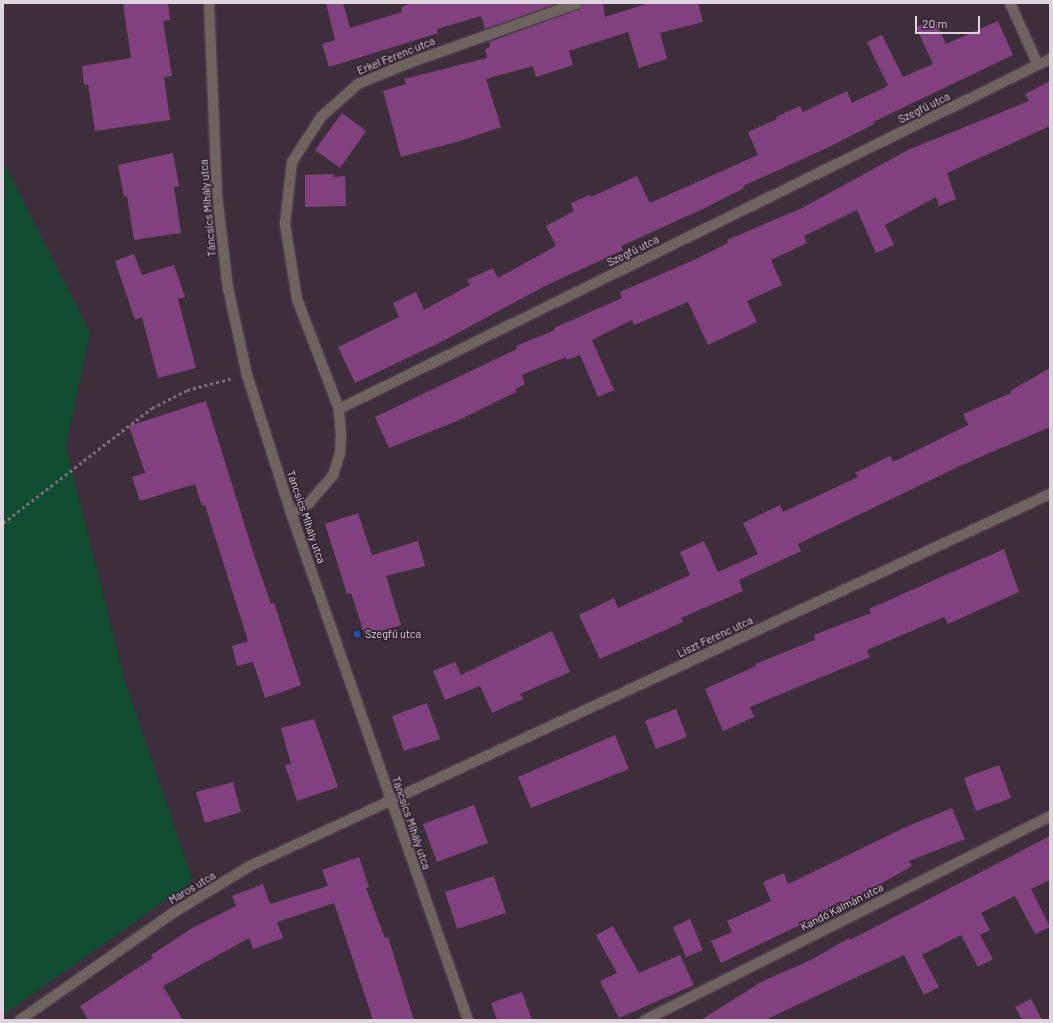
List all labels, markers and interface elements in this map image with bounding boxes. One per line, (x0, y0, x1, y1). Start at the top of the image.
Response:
scale bar (917, 8, 982, 34)
text: 20 m (922, 16, 948, 30)
street label: Erkel Ferenc utca (355, 34, 437, 78)
street label: Szegfű utca (896, 90, 952, 126)
street label: Táncsics Mihály utca (197, 159, 219, 257)
street label: Szegfű utca (605, 233, 661, 269)
street label: Táncsics Mihály utca (284, 469, 328, 565)
street label: Liszt Ferenc utca (675, 614, 755, 660)
place label: Szegfű utca (365, 627, 421, 641)
marker: Szegfű utca (352, 629, 362, 639)
street label: Táncsics Mihály utca (389, 775, 433, 871)
street label: Maros utca (166, 869, 218, 907)
street label: Kandó Kálmán utca (798, 880, 886, 934)

